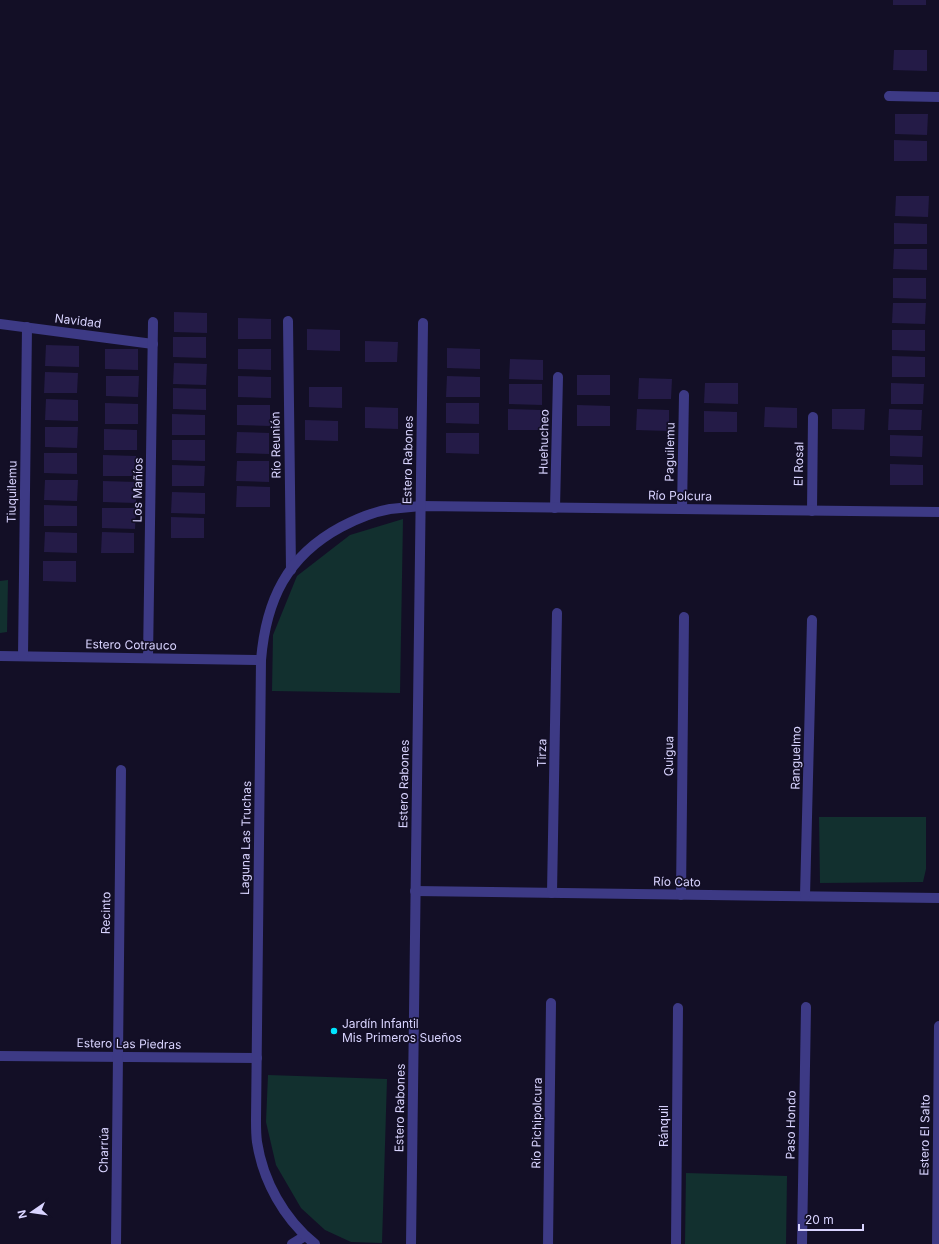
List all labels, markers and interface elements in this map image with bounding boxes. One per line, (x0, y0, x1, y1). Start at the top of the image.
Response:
street label: Navidad (54, 310, 102, 331)
street label: Huehucheo (535, 409, 552, 475)
street label: Río Reunión (267, 411, 284, 479)
street label: Estero Rabones (399, 416, 416, 504)
street label: Paguilemu (661, 422, 678, 482)
street label: El Rosal (791, 442, 806, 486)
street label: Los Mañíos (129, 457, 146, 523)
street label: Tiuquilemu (3, 461, 20, 523)
street label: Río Polcura (648, 487, 712, 504)
street label: Estero Cotrauco (85, 636, 177, 653)
street label: Ranguelmo (787, 726, 804, 790)
street label: Quigua (661, 736, 676, 776)
street label: Tirza (534, 739, 549, 767)
street label: Estero Rabones (395, 740, 412, 828)
street label: Laguna Las Truchas (237, 781, 254, 895)
street label: Río Cato (653, 874, 701, 889)
street label: Recinto (98, 892, 113, 934)
place label: Jardín Infantil Mis Primeros Sueños (342, 1016, 462, 1045)
marker: Jardín Infantil Mis Primeros Sueños (329, 1026, 339, 1036)
street label: Estero Las Piedras (76, 1035, 182, 1052)
street label: Estero Rabones (391, 1064, 408, 1152)
street label: Río Pichipolcura (528, 1077, 545, 1169)
street label: Paso Hondo (782, 1090, 799, 1160)
street label: Estero El Salto (916, 1094, 933, 1176)
street label: Ránquil (656, 1105, 671, 1147)
street label: Charrúa (96, 1127, 111, 1173)
north arrow (12, 1192, 52, 1232)
scale bar (799, 1206, 863, 1232)
text: N (14, 1209, 30, 1220)
text: 20 m (805, 1212, 834, 1227)

